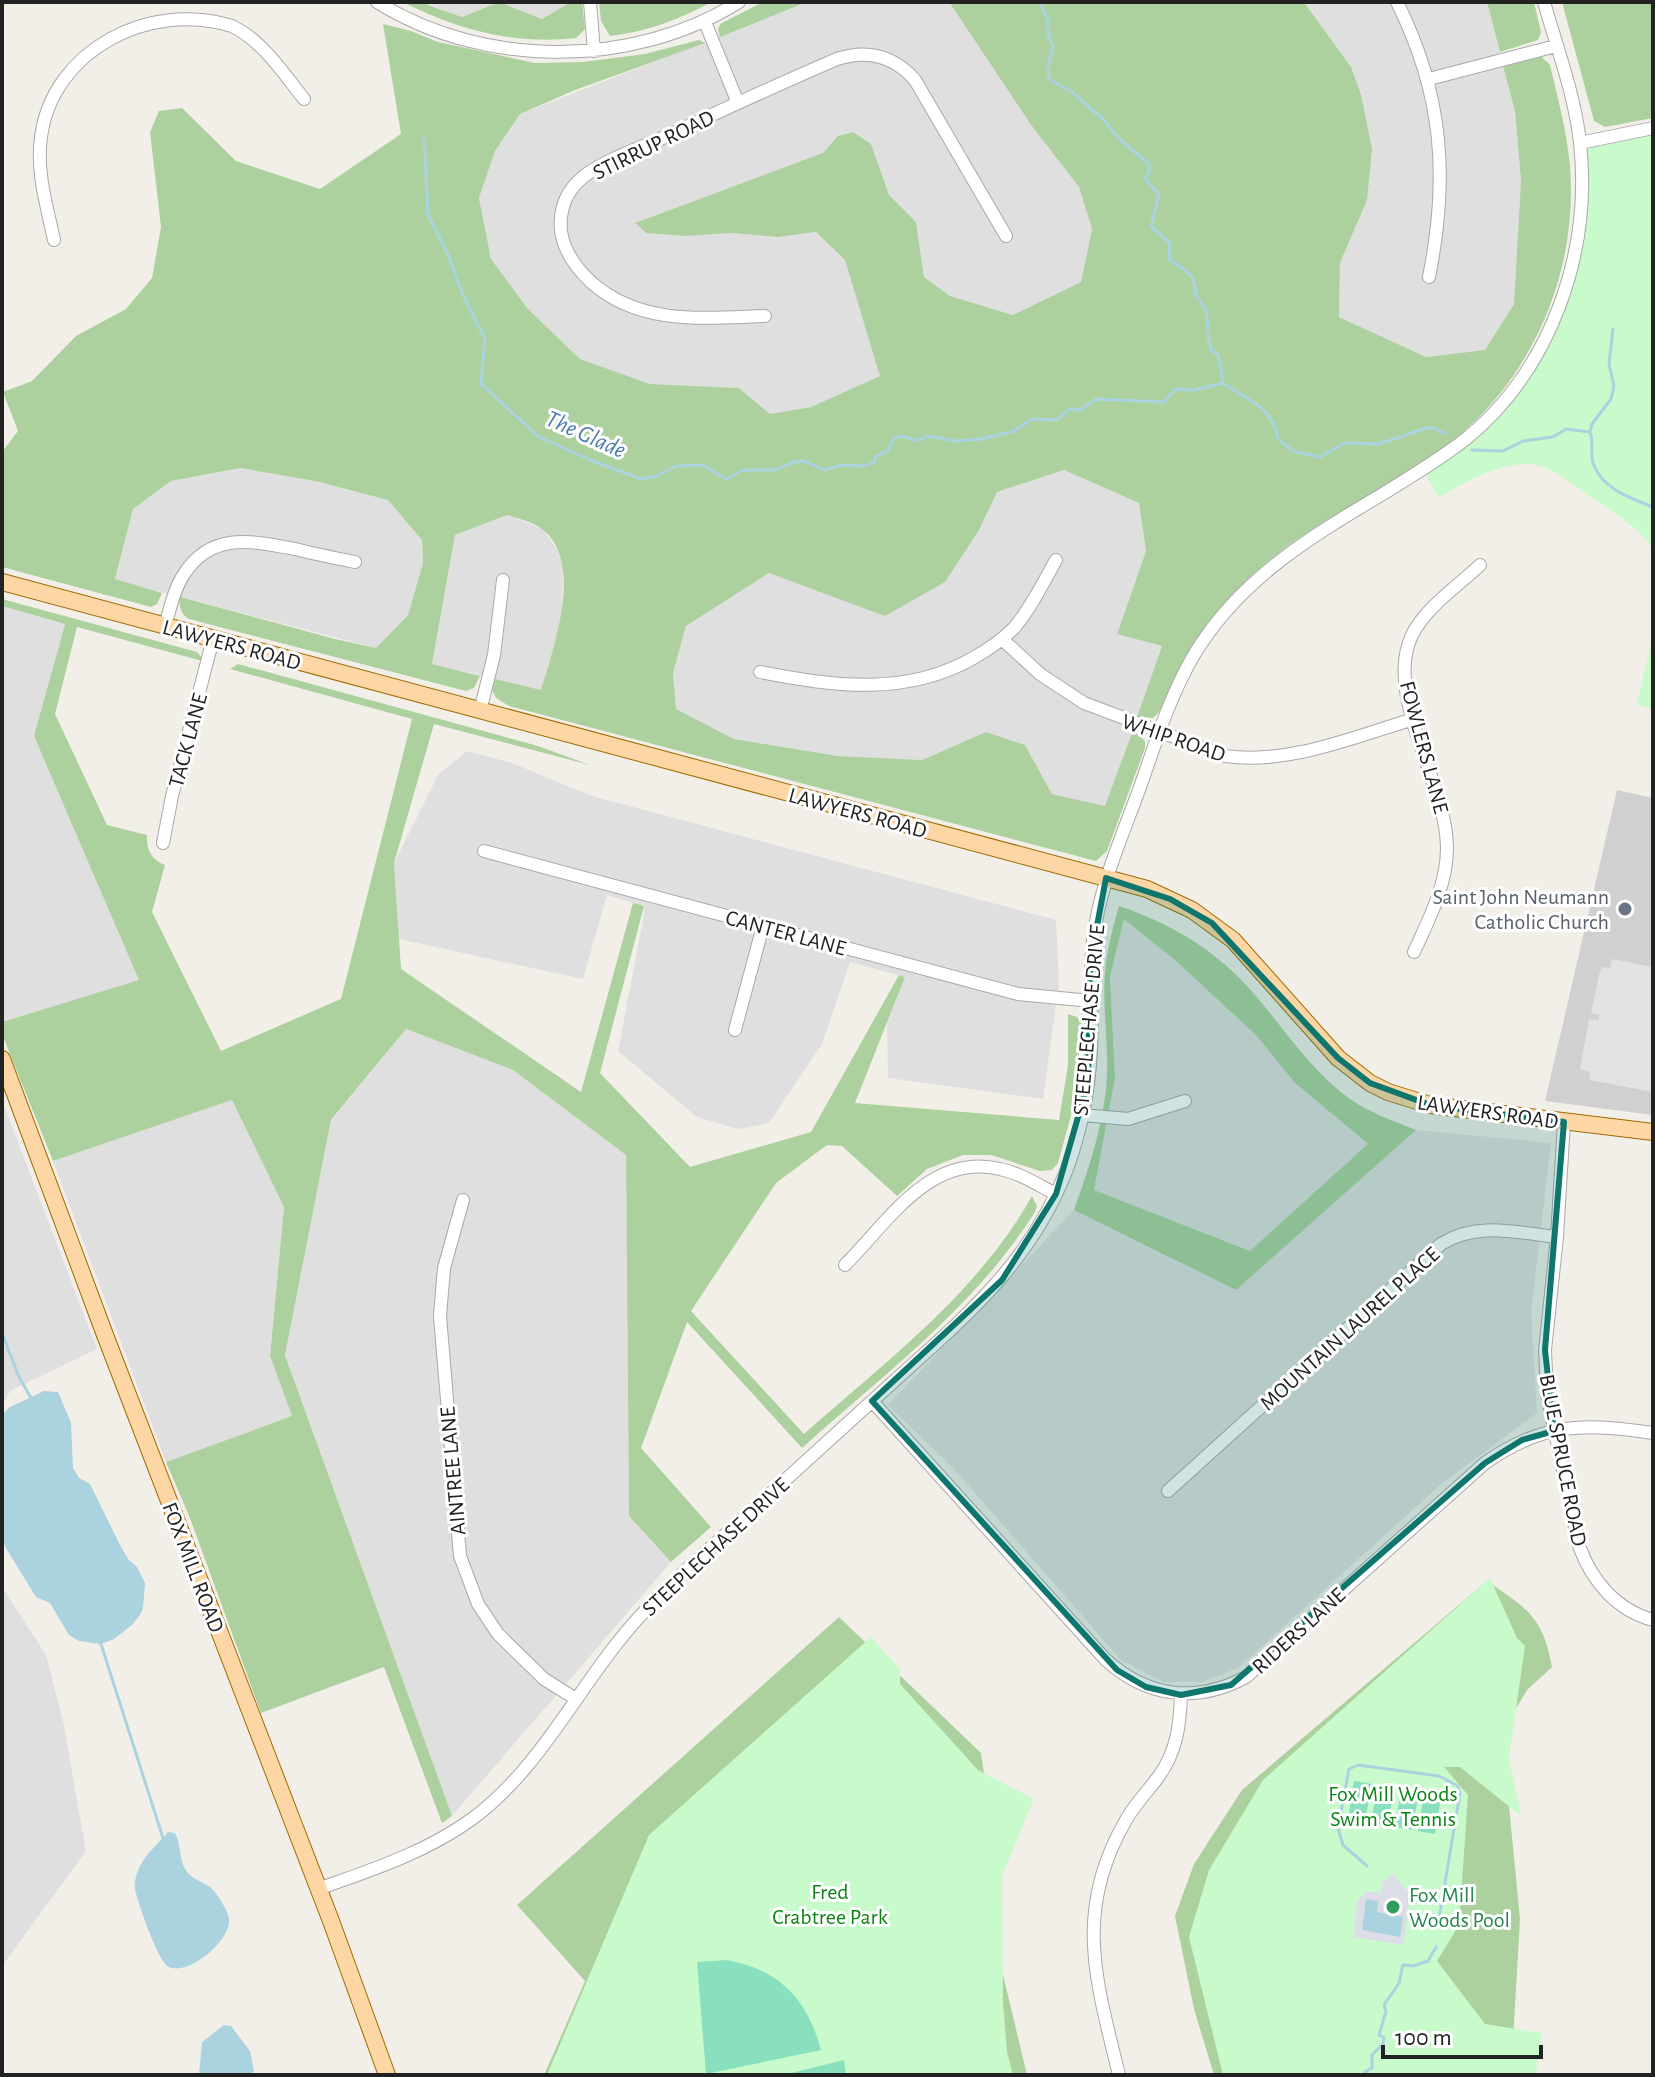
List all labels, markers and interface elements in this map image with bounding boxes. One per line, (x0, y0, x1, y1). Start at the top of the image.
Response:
street label: STIRRUP ROAD (589, 106, 718, 184)
water label: The Glade (542, 407, 629, 463)
street label: LAWYERS ROAD (160, 616, 303, 674)
street label: FOWLERS LANE (1396, 679, 1452, 816)
street label: TACK LANE (165, 690, 211, 790)
street label: WHIP ROAD (1119, 710, 1228, 766)
street label: LAWYERS ROAD (786, 784, 929, 842)
place label: Saint John Neumann Catholic Church (1432, 886, 1609, 933)
marker: Saint John Neumann Catholic Church (1616, 900, 1634, 918)
street label: CANTER LANE (723, 906, 849, 960)
street label: STEEPLECHASE DRIVE (1070, 923, 1108, 1117)
street label: LAWYERS ROAD (1416, 1091, 1560, 1133)
street label: MOUNTAIN LAUREL PLACE (1256, 1243, 1444, 1415)
street label: BLUE SPRUCE ROAD (1536, 1372, 1590, 1548)
street label: AINTREE LANE (436, 1405, 470, 1536)
street label: STEEPLECHASE DRIVE (638, 1473, 794, 1620)
street label: FOX MILL ROAD (158, 1499, 228, 1635)
street label: RIDERS LANE (1248, 1583, 1350, 1678)
park label: Fox Mill Woods Swim & Tennis (1328, 1783, 1458, 1830)
park label: Fred Crabtree Park (772, 1881, 888, 1928)
place label: Fox Mill Woods Pool (1409, 1884, 1510, 1931)
marker: Fox Mill Woods Pool (1384, 1898, 1402, 1916)
scale bar (1383, 2009, 1541, 2059)
text: 100 m (1395, 2026, 1452, 2050)

